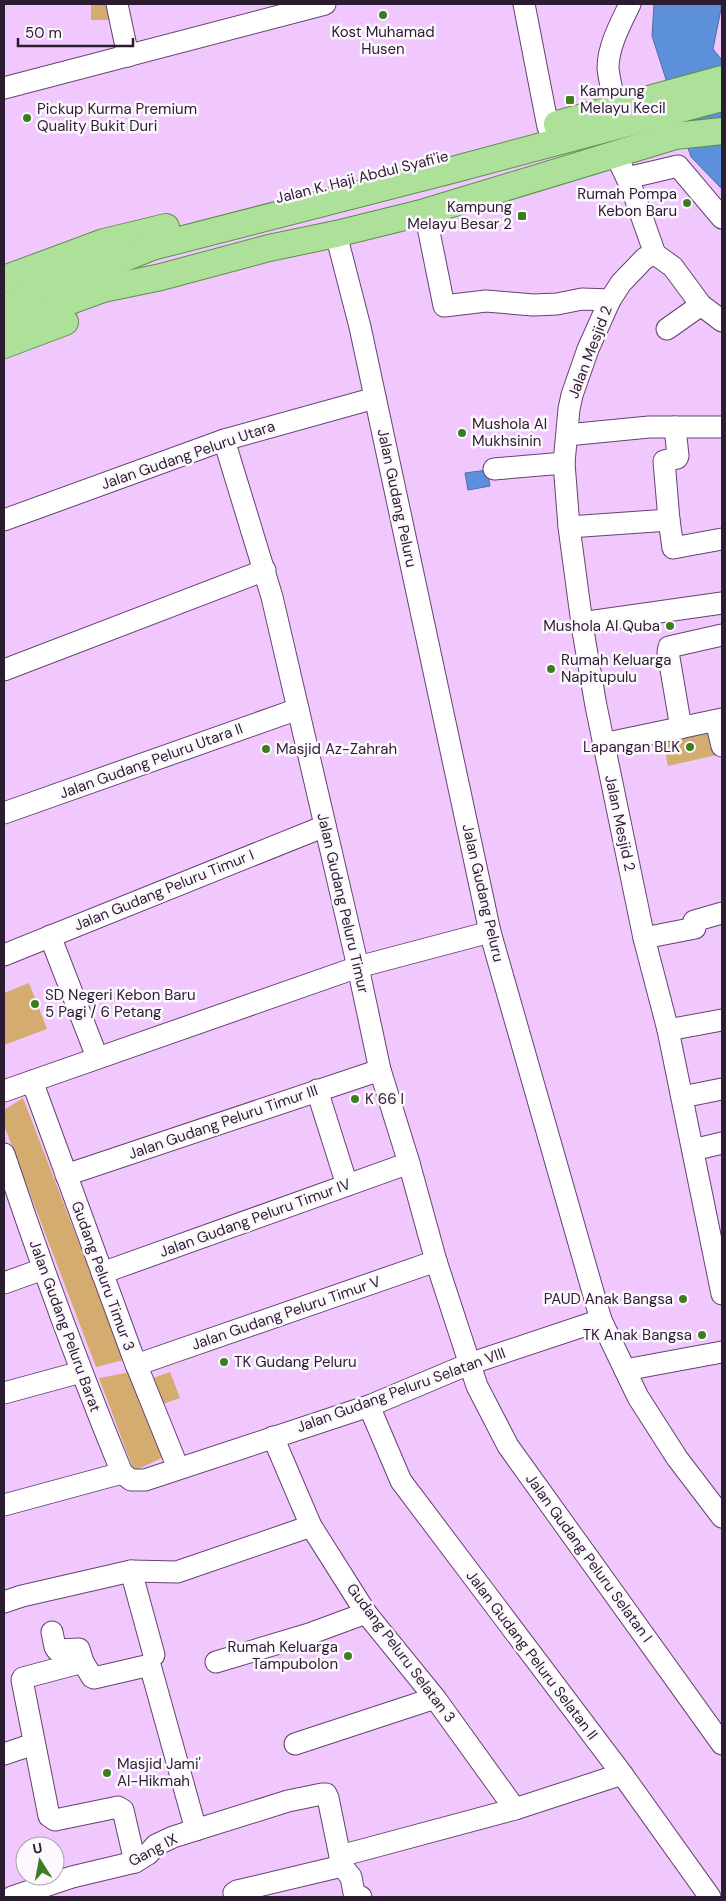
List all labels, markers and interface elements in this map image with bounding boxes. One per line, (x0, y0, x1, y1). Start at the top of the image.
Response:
marker: Kost Muhamad Husen (377, 9, 389, 21)
scale bar (18, 15, 132, 47)
place label: Kost Muhamad Husen (331, 22, 435, 59)
text: 50 m (25, 23, 62, 43)
place label: Kampung Melayu Kecil (580, 81, 666, 118)
marker: Kampung Melayu Kecil (564, 94, 576, 106)
place label: Pickup Kurma Premium Quality Bukit Duri (37, 99, 197, 136)
marker: Pickup Kurma Premium Quality Bukit Duri (21, 112, 33, 124)
street label: Jalan K. Haji Abdul Syafi'ie (273, 146, 451, 208)
place label: Rumah Pompa Kebon Baru (577, 184, 677, 221)
place label: Kampung Melayu Besar 2 (407, 197, 512, 234)
marker: Rumah Pompa Kebon Baru (681, 197, 693, 209)
marker: Kampung Melayu Besar 2 (516, 210, 528, 222)
street label: Jalan Mesjid 2 (563, 303, 617, 401)
place label: Mushola Al Mukhsinin (472, 414, 547, 451)
street label: Jalan Gudang Peluru Utara (98, 416, 278, 494)
street label: Jalan Gudang Peluru (373, 427, 421, 569)
marker: Mushola Al Mukhsinin (456, 427, 468, 439)
place label: Mushola Al Quba (543, 616, 660, 636)
marker: Mushola Al Quba (664, 620, 676, 632)
place label: Rumah Keluarga Napitupulu (561, 650, 671, 687)
marker: Rumah Keluarga Napitupulu (545, 663, 557, 675)
street label: Jalan Gudang Peluru Utara II (57, 718, 245, 804)
place label: Lapangan BLK (583, 737, 680, 757)
place label: Masjid Az-Zahrah (276, 739, 397, 759)
marker: Lapangan BLK (684, 741, 696, 753)
marker: Masjid Az-Zahrah (260, 743, 272, 755)
street label: Jalan Mesjid 2 (600, 773, 640, 873)
street label: Jalan Gudang Peluru Timur (312, 811, 374, 996)
street label: Jalan Gudang Peluru (457, 822, 509, 964)
street label: Jalan Gudang Peluru Timur I (71, 845, 257, 935)
place label: SD Negeri Kebon Baru 5 Pagi / 6 Petang (45, 985, 196, 1022)
marker: SD Negeri Kebon Baru 5 Pagi / 6 Petang (29, 998, 41, 1010)
street label: Jalan Gudang Peluru Timur III (126, 1080, 320, 1164)
place label: K 66 I (365, 1089, 404, 1109)
marker: K 66 I (349, 1093, 361, 1105)
street label: Jalan Gudang Peluru Timur IV (157, 1174, 353, 1262)
street label: Gudang Peluru Timur 3 (67, 1198, 139, 1354)
street label: Jalan Gudang Peluru Barat (25, 1237, 106, 1415)
street label: Jalan Gudang Peluru Timur V (189, 1271, 383, 1355)
place label: PAUD Anak Bangsa (544, 1289, 673, 1309)
marker: PAUD Anak Bangsa (677, 1293, 689, 1305)
place label: TK Anak Bangsa (583, 1325, 692, 1345)
marker: TK Anak Bangsa (696, 1329, 708, 1341)
street label: Jalan Gudang Peluru Selatan VIII (294, 1343, 508, 1437)
place label: TK Gudang Peluru (234, 1352, 357, 1372)
marker: TK Gudang Peluru (218, 1356, 230, 1368)
street label: Jalan Gudang Peluru Selatan I (521, 1470, 657, 1646)
street label: Jalan Gudang Peluru Selatan II (462, 1566, 602, 1744)
street label: Gudang Peluru Selatan 3 (342, 1579, 460, 1727)
place label: Rumah Keluarga Tampubolon (228, 1637, 338, 1674)
marker: Rumah Keluarga Tampubolon (342, 1650, 354, 1662)
place label: Masjid Jami' Al-Hikmah (117, 1754, 201, 1791)
marker: Masjid Jami' Al-Hikmah (101, 1767, 113, 1779)
street label: Gang IX (125, 1829, 181, 1871)
north arrow (15, 1836, 65, 1886)
text: U (31, 1838, 44, 1858)

